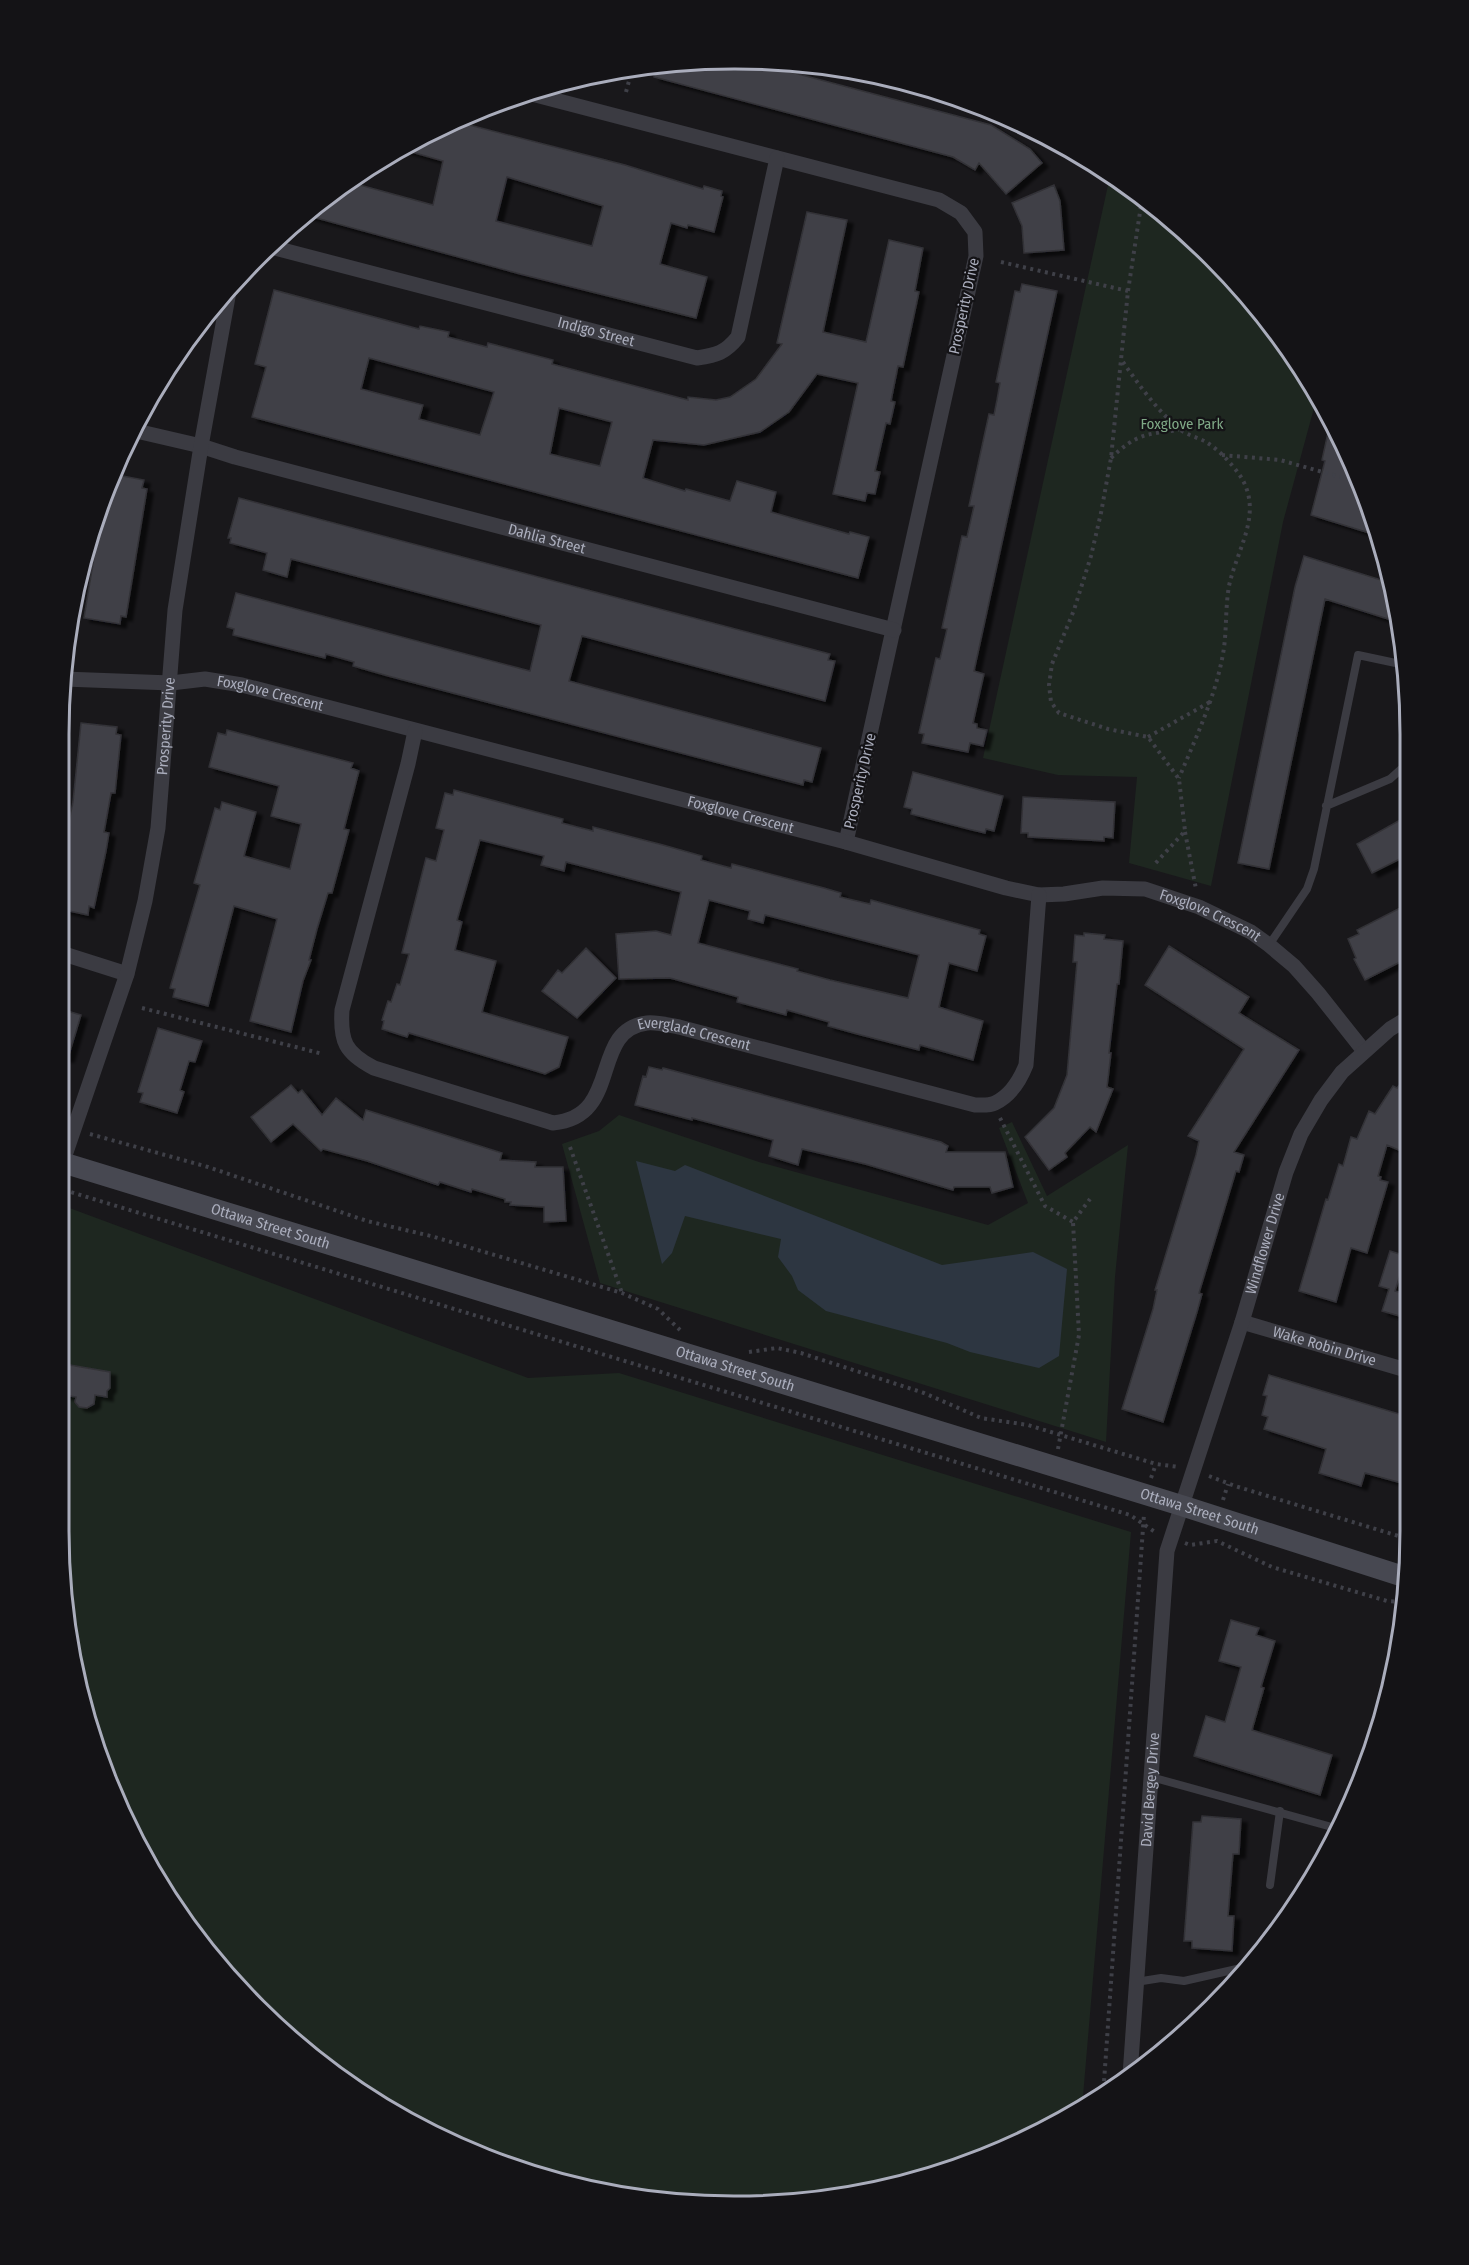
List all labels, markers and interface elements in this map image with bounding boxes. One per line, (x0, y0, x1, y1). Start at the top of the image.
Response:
street label: Prosperity Drive (945, 256, 983, 356)
street label: Indigo Street (556, 313, 637, 350)
park label: Foxglove Park (1140, 415, 1224, 433)
street label: Dahlia Street (506, 520, 588, 558)
street label: Foxglove Crescent (216, 672, 325, 715)
street label: Prosperity Drive (153, 677, 179, 776)
street label: Prosperity Drive (840, 731, 880, 831)
street label: Foxglove Crescent (686, 792, 796, 837)
street label: Foxglove Crescent (1157, 885, 1265, 945)
street label: Everglade Crescent (635, 1014, 753, 1055)
street label: Windflower Drive (1242, 1191, 1288, 1296)
street label: Ottawa Street South (209, 1200, 332, 1253)
street label: Wake Robin Drive (1271, 1323, 1378, 1370)
street label: Ottawa Street South (674, 1342, 797, 1395)
street label: Ottawa Street South (1138, 1484, 1261, 1539)
street label: David Bergey Drive (1137, 1732, 1163, 1848)

